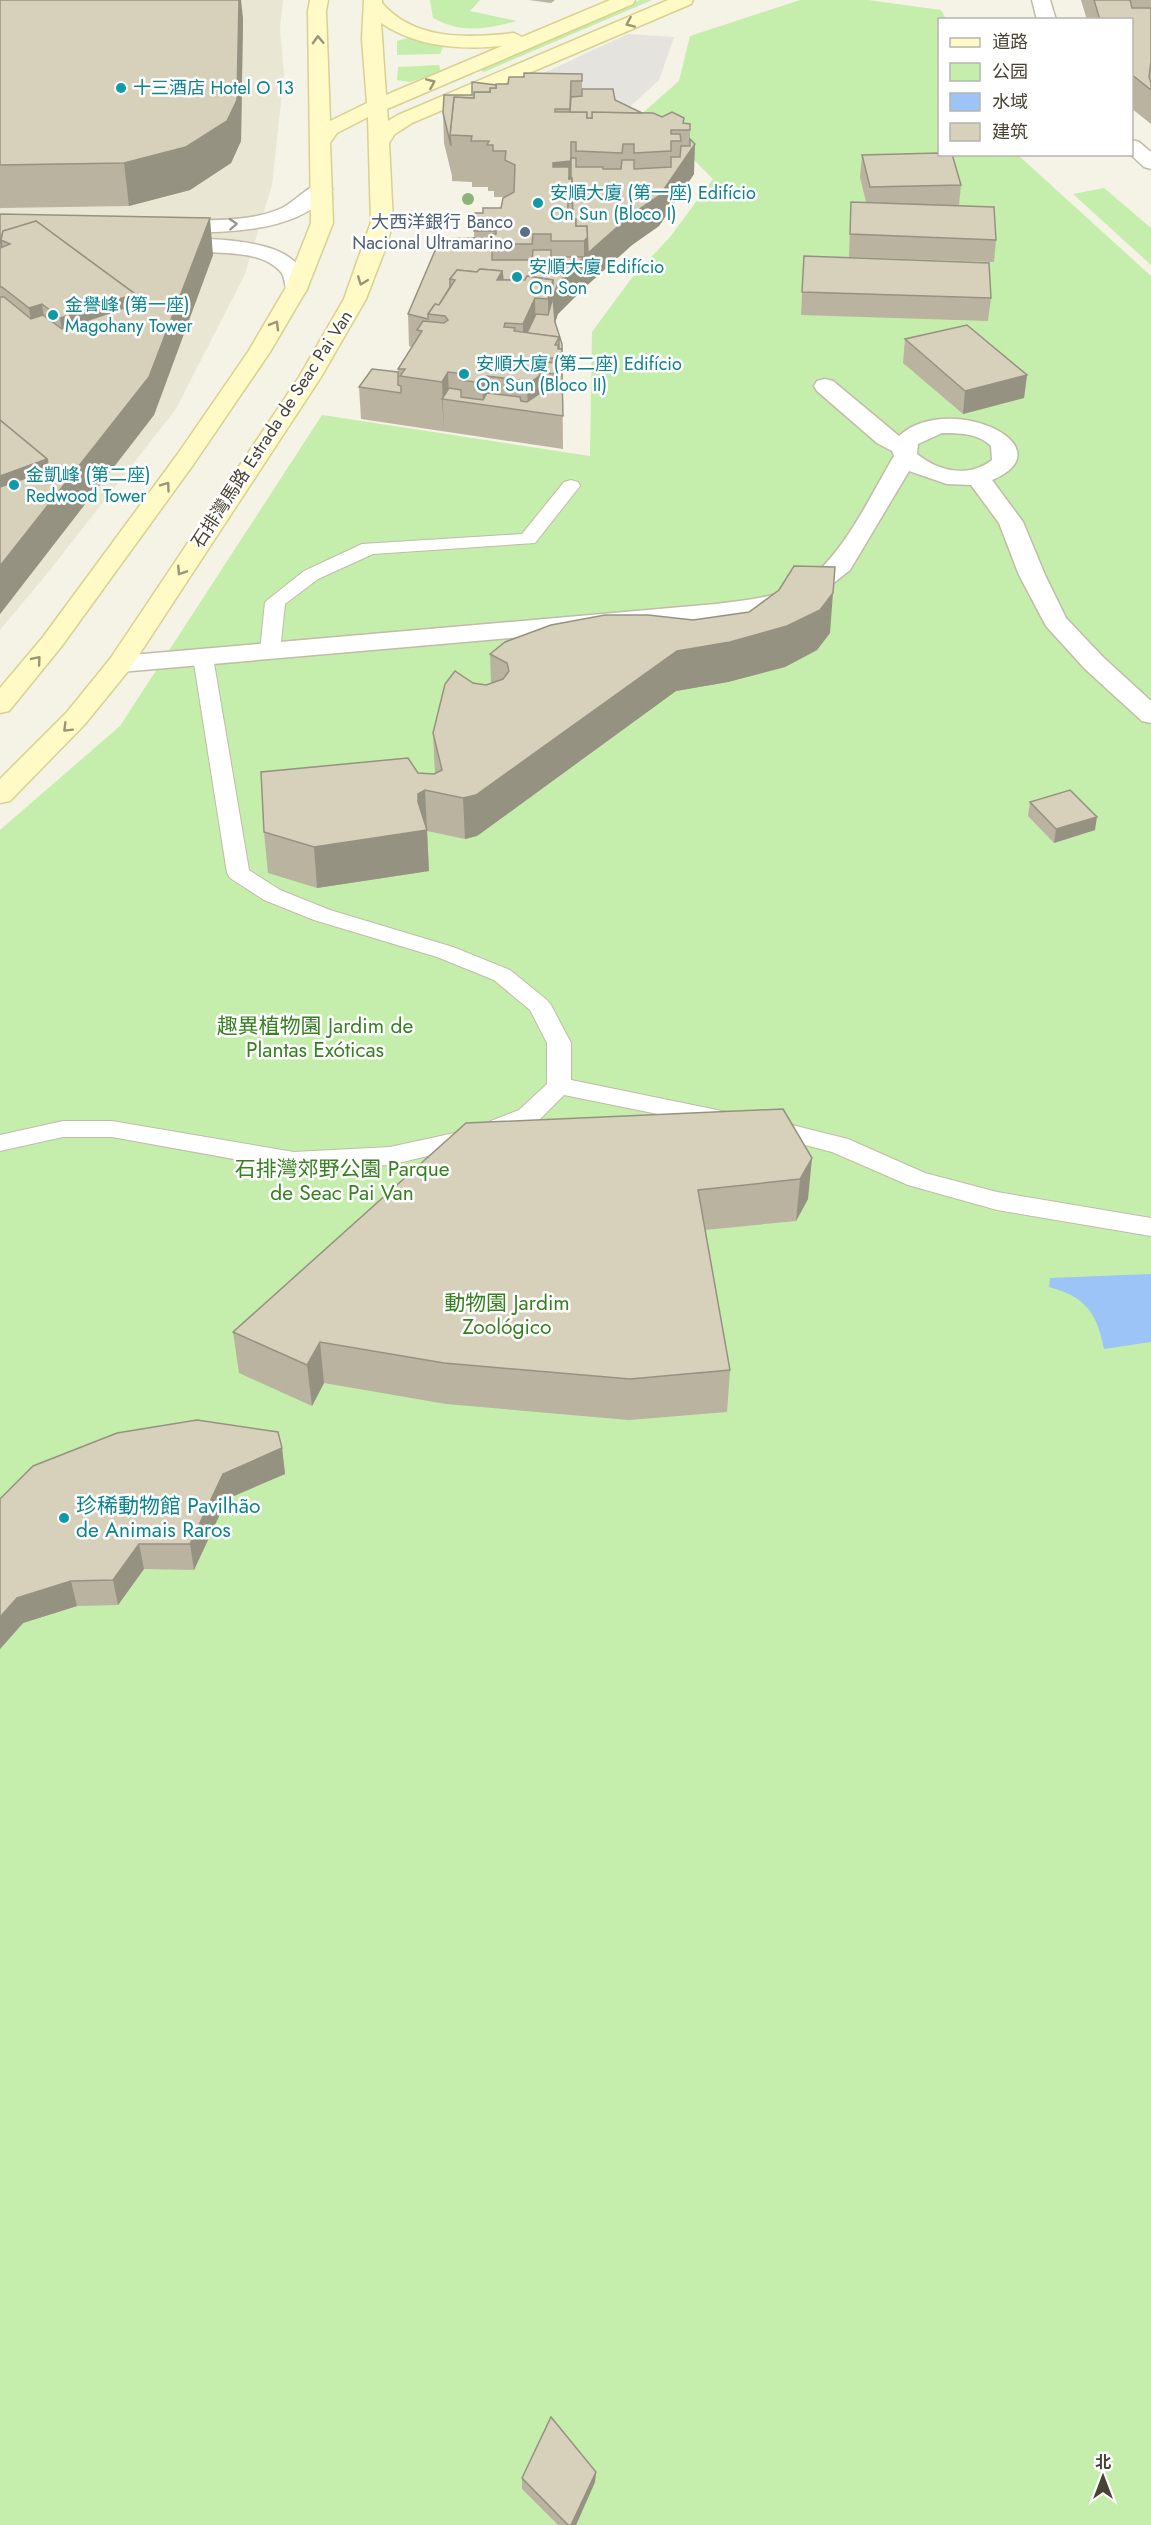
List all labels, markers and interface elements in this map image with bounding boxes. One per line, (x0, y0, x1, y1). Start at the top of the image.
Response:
one-way arrow (625, 16, 636, 28)
legend (938, 18, 1133, 156)
text: 道路 (992, 29, 1028, 55)
one-way arrow (312, 36, 324, 45)
text: 公园 (992, 59, 1028, 85)
place label: 十三酒店 Hotel O 13 (133, 75, 294, 101)
one-way arrow (425, 78, 436, 90)
marker: 十三酒店 Hotel O 13 (114, 81, 128, 95)
text: 水域 (992, 89, 1028, 115)
text: 建筑 (992, 119, 1028, 145)
place label: 安順大廈 (第一座) Edifício On Sun (Bloco I) (550, 180, 756, 227)
marker: 安順大廈 (第一座) Edifício On Sun (Bloco I) (531, 196, 545, 210)
place label: 大西洋銀行 Banco Nacional Ultramarino (352, 209, 513, 256)
one-way arrow (229, 217, 238, 230)
marker: 大西洋銀行 Banco Nacional Ultramarino (518, 225, 532, 239)
place label: 安順大廈 Edifício On Son (529, 254, 664, 301)
marker: 安順大廈 Edifício On Son (510, 270, 524, 284)
one-way arrow (357, 275, 369, 286)
place label: 金譽峰 (第一座) Magohany Tower (65, 292, 193, 339)
street label: 石排灣馬路 Estrada de Seac Pai Van (185, 305, 359, 553)
marker: 金譽峰 (第一座) Magohany Tower (46, 308, 60, 322)
one-way arrow (268, 321, 279, 331)
place label: 安順大廈 (第二座) Edifício On Sun (Bloco II) (476, 351, 682, 398)
marker: 安順大廈 (第二座) Edifício On Sun (Bloco II) (457, 367, 471, 381)
place label: 金凱峰 (第二座) Redwood Tower (26, 462, 151, 509)
marker: 金凱峰 (第二座) Redwood Tower (7, 478, 21, 492)
one-way arrow (159, 482, 170, 493)
one-way arrow (177, 565, 189, 575)
one-way arrow (30, 656, 41, 667)
one-way arrow (63, 721, 73, 732)
park label: 趣異植物園 Jardim de Plantas Exóticas (217, 1011, 413, 1065)
park label: 石排灣郊野公園 Parque de Seac Pai Van (235, 1154, 450, 1208)
park label: 動物園 Jardim Zoológico (444, 1288, 570, 1342)
place label: 珍稀動物館 Pavilhão de Animais Raros (76, 1491, 260, 1545)
marker: 珍稀動物館 Pavilhão de Animais Raros (57, 1511, 71, 1525)
north arrow (1073, 2447, 1133, 2507)
text: 北 (1095, 2451, 1111, 2474)

